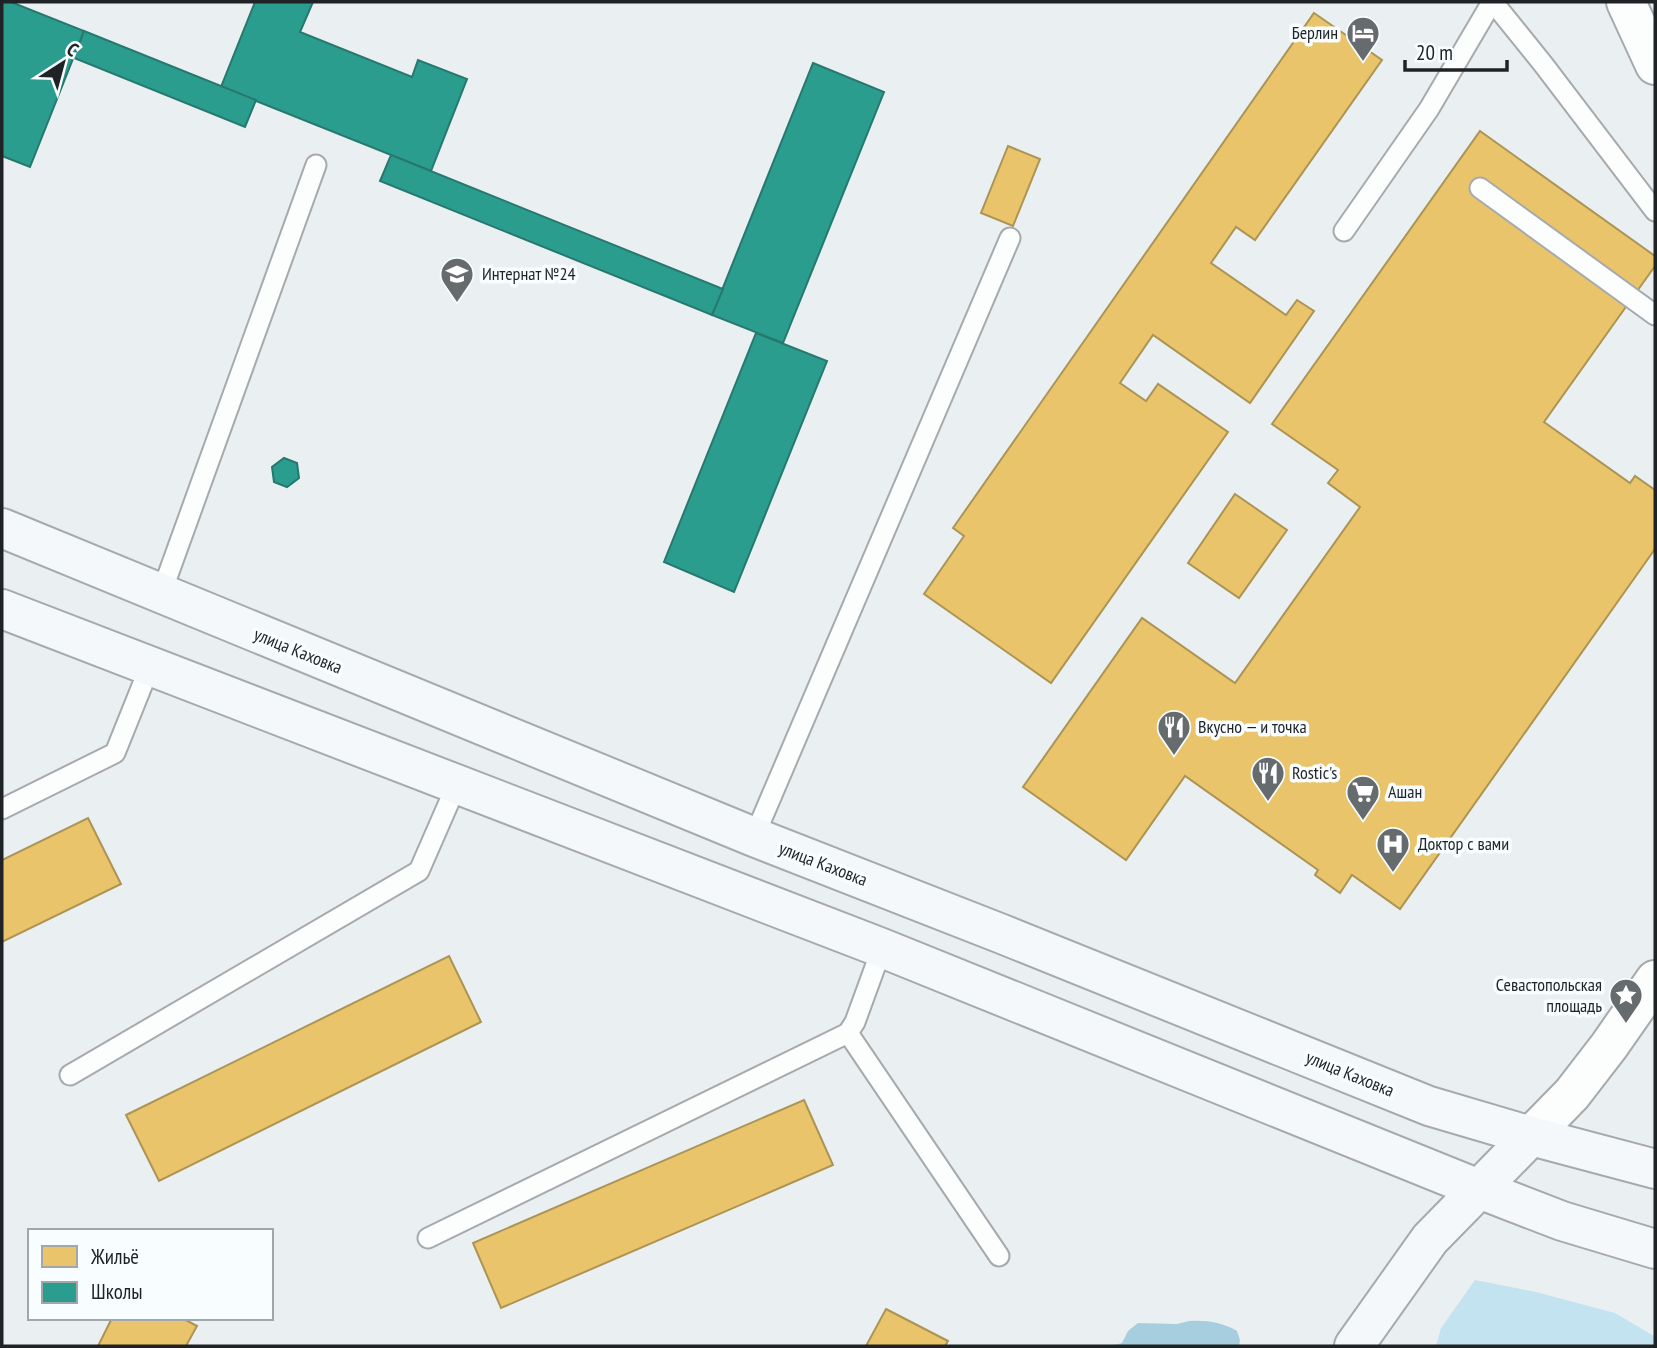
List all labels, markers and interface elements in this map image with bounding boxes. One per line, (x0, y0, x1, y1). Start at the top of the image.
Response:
hotel icon: Берлин (1344, 14, 1382, 63)
place label: Берлин (1292, 21, 1338, 44)
north arrow (28, 28, 98, 98)
scale bar (1405, 28, 1506, 72)
text: С (62, 37, 84, 62)
text: 20 m (1416, 39, 1453, 66)
school or university icon: Интернат №24 (438, 255, 476, 304)
place label: Интернат №24 (482, 262, 576, 285)
street label: улица Каховка (251, 622, 346, 679)
restaurant icon: Вкусно — и точка (1155, 708, 1193, 757)
place label: Вкусно — и точка (1198, 715, 1307, 738)
restaurant icon: Rostic's (1249, 754, 1287, 803)
place label: Rostic's (1292, 761, 1337, 784)
supermarket icon: Ашан (1344, 773, 1382, 822)
place label: Ашан (1388, 780, 1422, 803)
hospital icon: Доктор с вами (1374, 825, 1412, 874)
place label: Доктор с вами (1418, 832, 1509, 855)
street label: улица Каховка (776, 836, 871, 891)
place label: Севастопольская площадь (1496, 973, 1602, 1017)
place icon: Севастопольская площадь (1607, 976, 1645, 1025)
street label: улица Каховка (1303, 1045, 1398, 1102)
legend (28, 1229, 273, 1320)
text: Жильё (90, 1243, 139, 1270)
text: Школы (91, 1278, 143, 1305)

